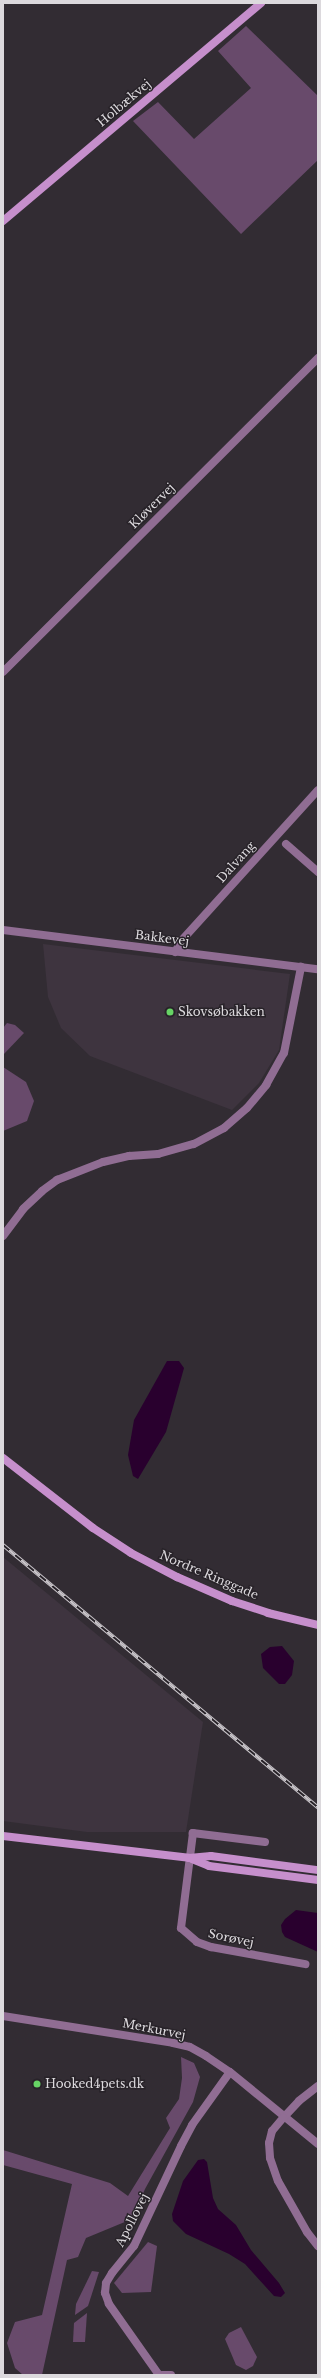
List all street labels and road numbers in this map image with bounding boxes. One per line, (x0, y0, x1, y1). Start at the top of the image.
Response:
street label: Holbækvej (94, 76, 154, 130)
street label: Kløvervej (126, 480, 178, 532)
street label: Dalvang (214, 838, 258, 886)
street label: Bakkevej (134, 928, 190, 948)
street label: Nordre Ringgade (158, 1548, 260, 1602)
street label: Sorøvej (207, 1926, 255, 1950)
street label: Merkurvej (121, 2016, 187, 2042)
street label: Apollovej (112, 2191, 152, 2249)

